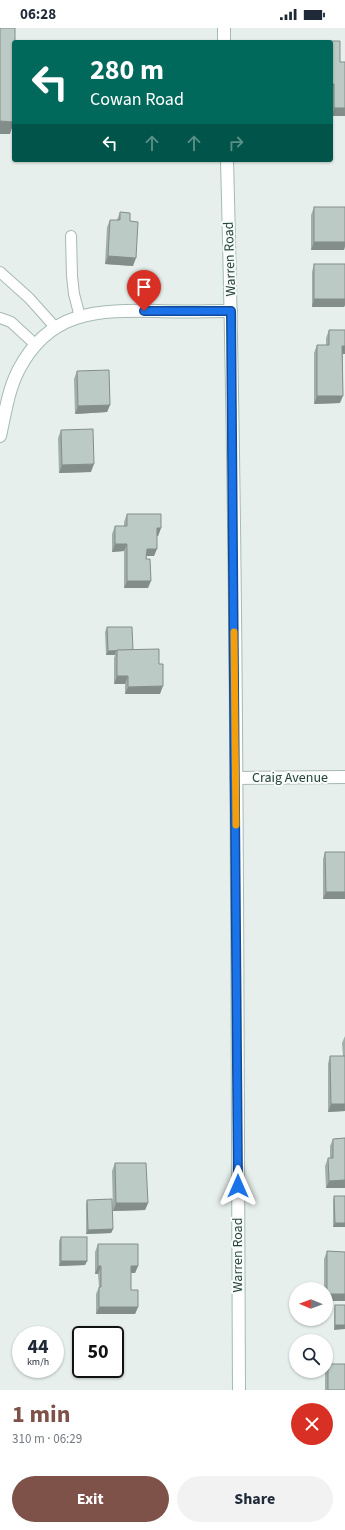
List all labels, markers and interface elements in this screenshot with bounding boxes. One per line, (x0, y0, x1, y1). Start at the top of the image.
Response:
text: 06:28 (20, 4, 56, 25)
text: 280 m (90, 50, 164, 90)
icon: left (24, 56, 76, 108)
text: Cowan Road (90, 87, 184, 112)
icon: left (99, 132, 121, 154)
icon: ahead (141, 132, 163, 154)
icon: ahead (183, 132, 205, 154)
icon: right (225, 132, 247, 154)
street label: Warren Road (219, 221, 241, 297)
pin (127, 270, 161, 311)
icon: arrive (133, 276, 155, 298)
street label: Craig Avenue (252, 768, 328, 788)
position arrow (217, 1165, 259, 1207)
street label: Warren Road (228, 1218, 248, 1292)
north arrow (289, 1282, 333, 1326)
map controls (289, 1282, 333, 1378)
speed limit sign: 50 (72, 1326, 124, 1378)
text: 44 (27, 1333, 49, 1361)
button: search (289, 1334, 333, 1378)
text: km/h (27, 1355, 49, 1369)
text: 1 min (12, 1397, 70, 1432)
button: close (291, 1403, 333, 1445)
text: 310 m · 06:29 (12, 1430, 82, 1448)
button: Exit (12, 1476, 169, 1522)
button: Share (177, 1476, 333, 1522)

